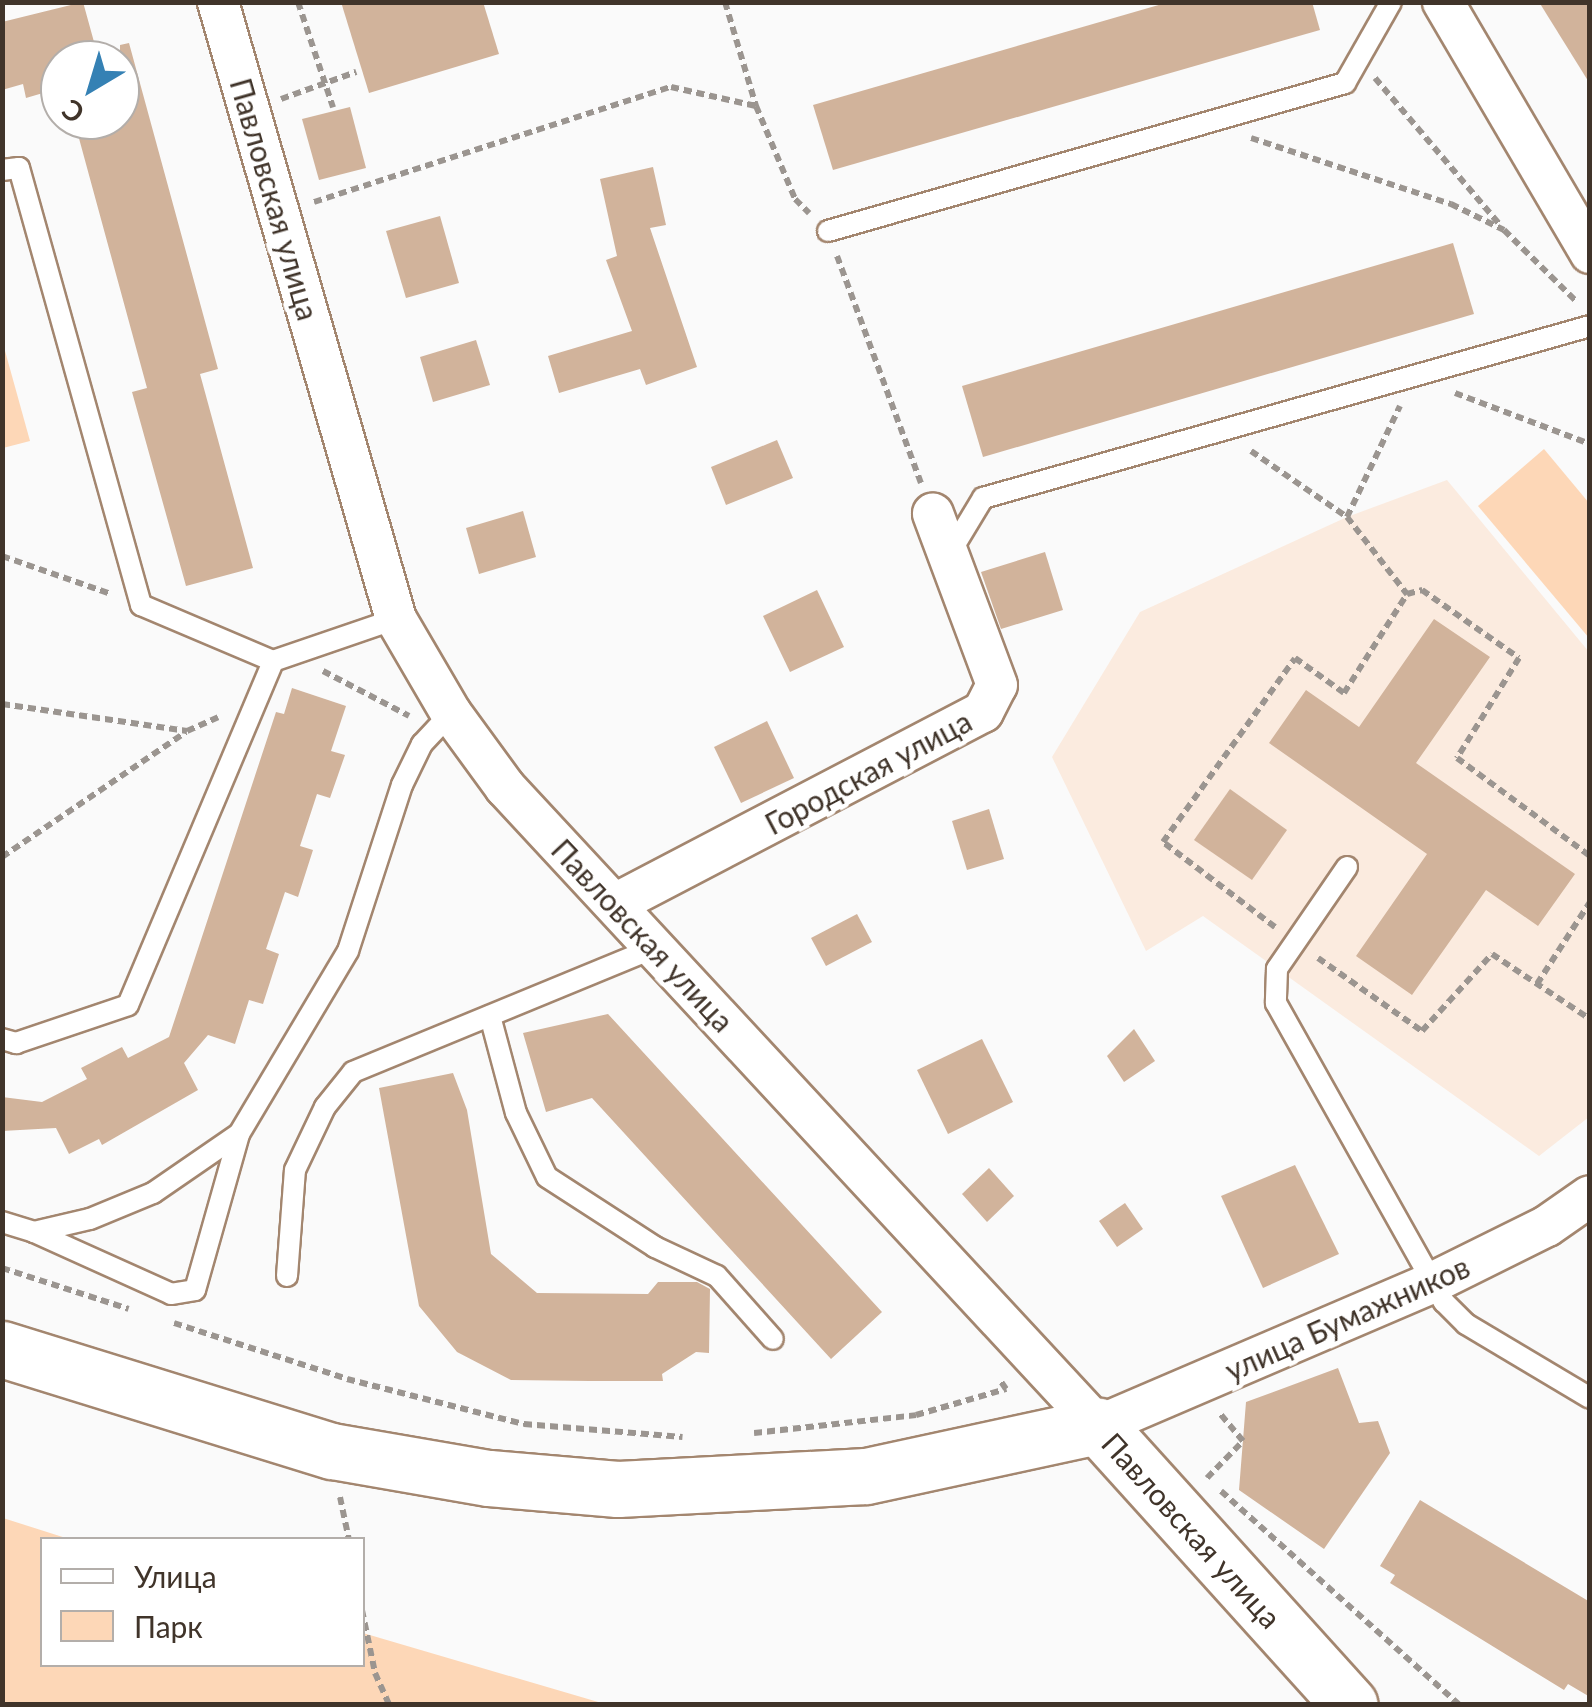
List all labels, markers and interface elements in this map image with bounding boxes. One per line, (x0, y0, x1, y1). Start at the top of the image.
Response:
north arrow (40, 40, 140, 140)
street label: Павловская улица (223, 74, 327, 324)
text: С (55, 93, 91, 131)
street label: Городская улица (759, 702, 977, 842)
street label: Павловская улица (545, 831, 741, 1039)
street label: улица Бумажников (1219, 1248, 1475, 1388)
street label: Павловская улица (1095, 1425, 1289, 1635)
legend (40, 1537, 365, 1667)
text: Улица (134, 1558, 217, 1594)
text: Парк (134, 1608, 203, 1644)

